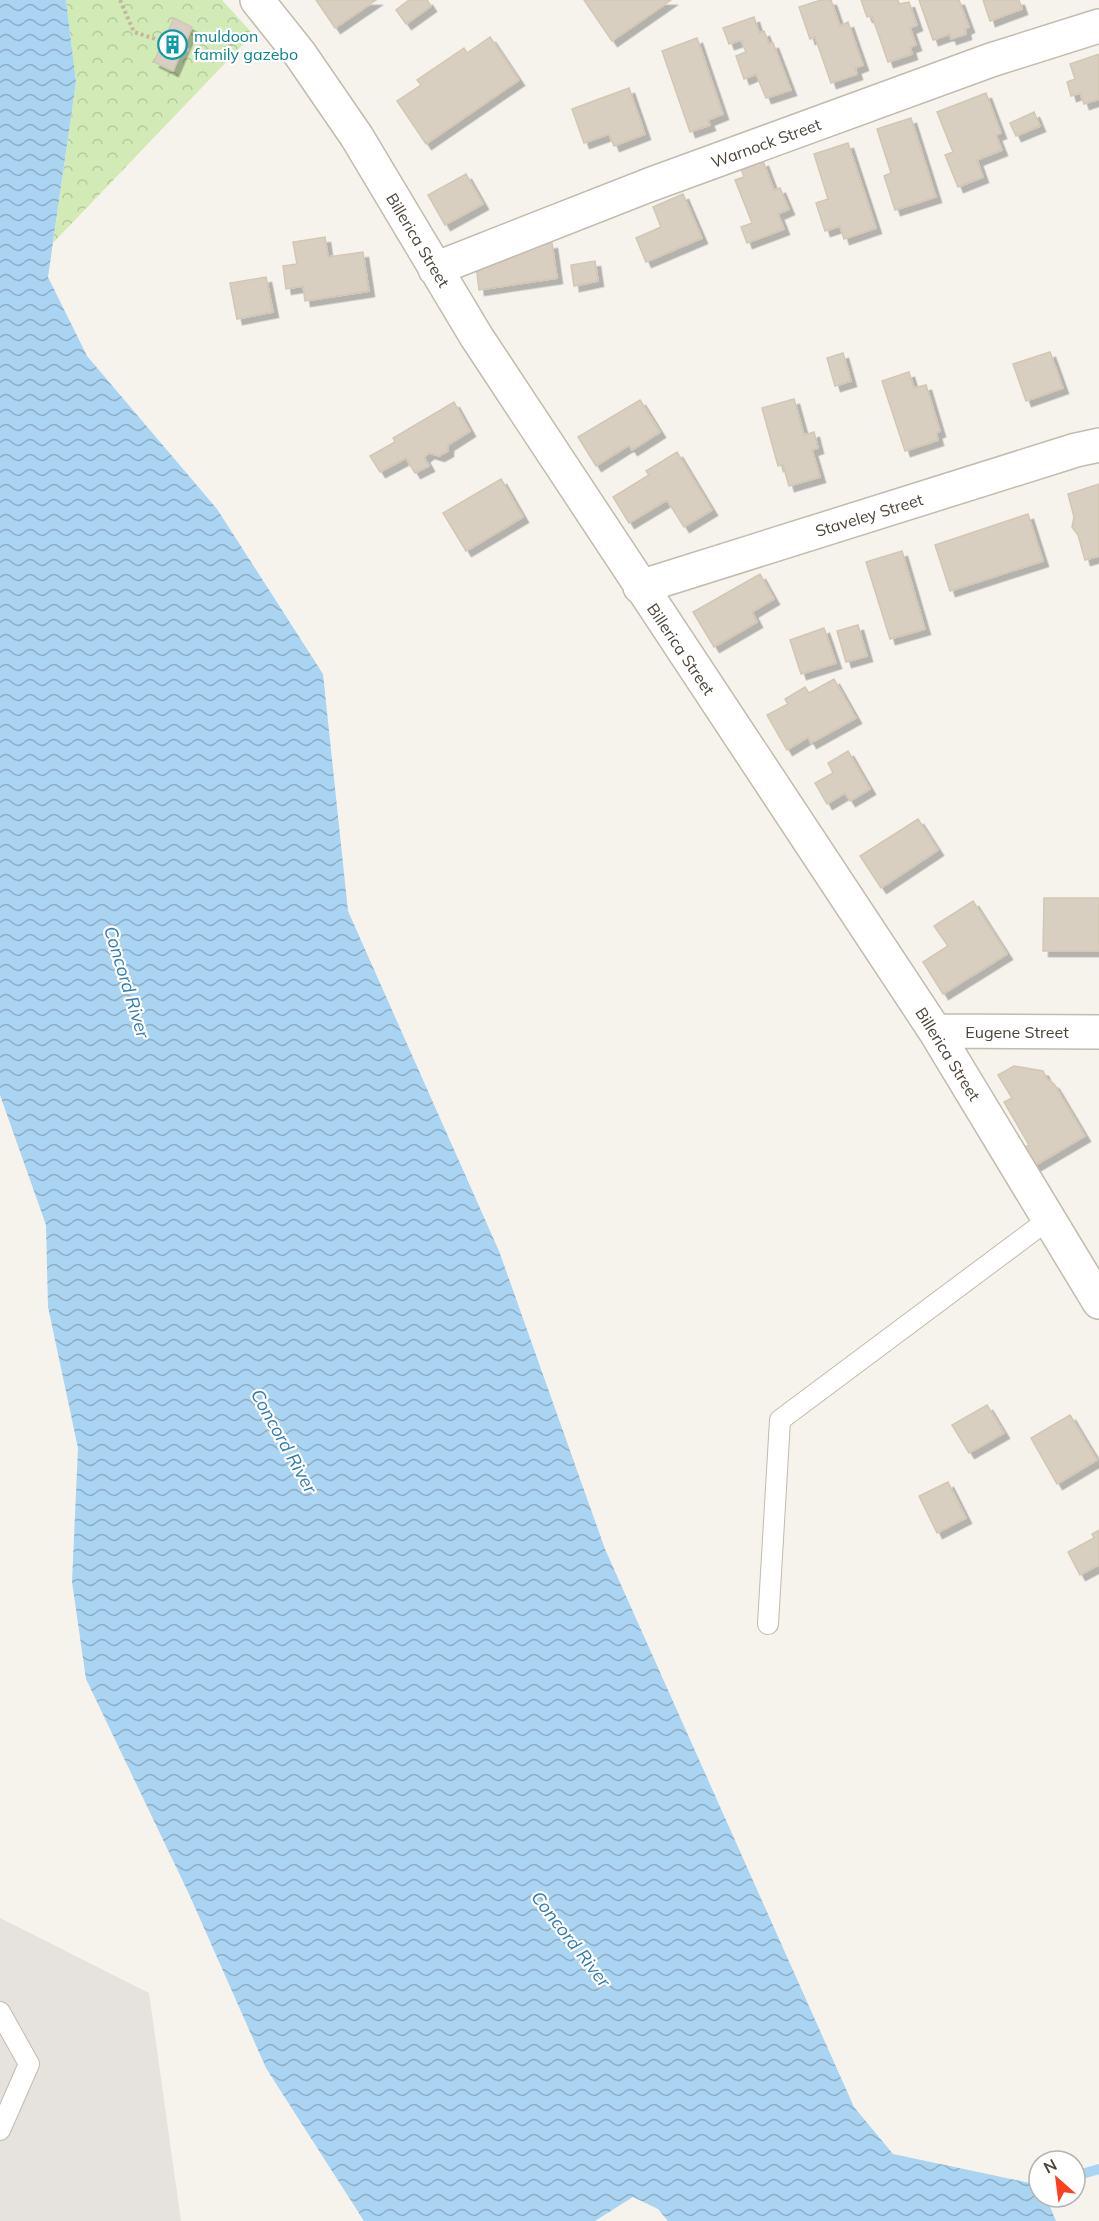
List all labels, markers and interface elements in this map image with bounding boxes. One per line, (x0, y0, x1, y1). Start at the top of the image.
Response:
place label: muldoon family gazebo (194, 26, 298, 64)
building icon: muldoon family gazebo (157, 29, 189, 61)
street label: Warnock Street (708, 114, 824, 172)
street label: Billerica Street (382, 189, 454, 291)
street label: Staveley Street (813, 489, 926, 541)
street label: Billerica Street (643, 599, 719, 699)
water label: Concord River (99, 923, 155, 1042)
street label: Billerica Street (911, 1004, 985, 1105)
street label: Eugene Street (965, 1022, 1069, 1042)
water label: Concord River (246, 1385, 323, 1499)
water label: Concord River (526, 1886, 617, 1993)
north arrow (1027, 2149, 1087, 2209)
text: N (1040, 2154, 1060, 2177)

